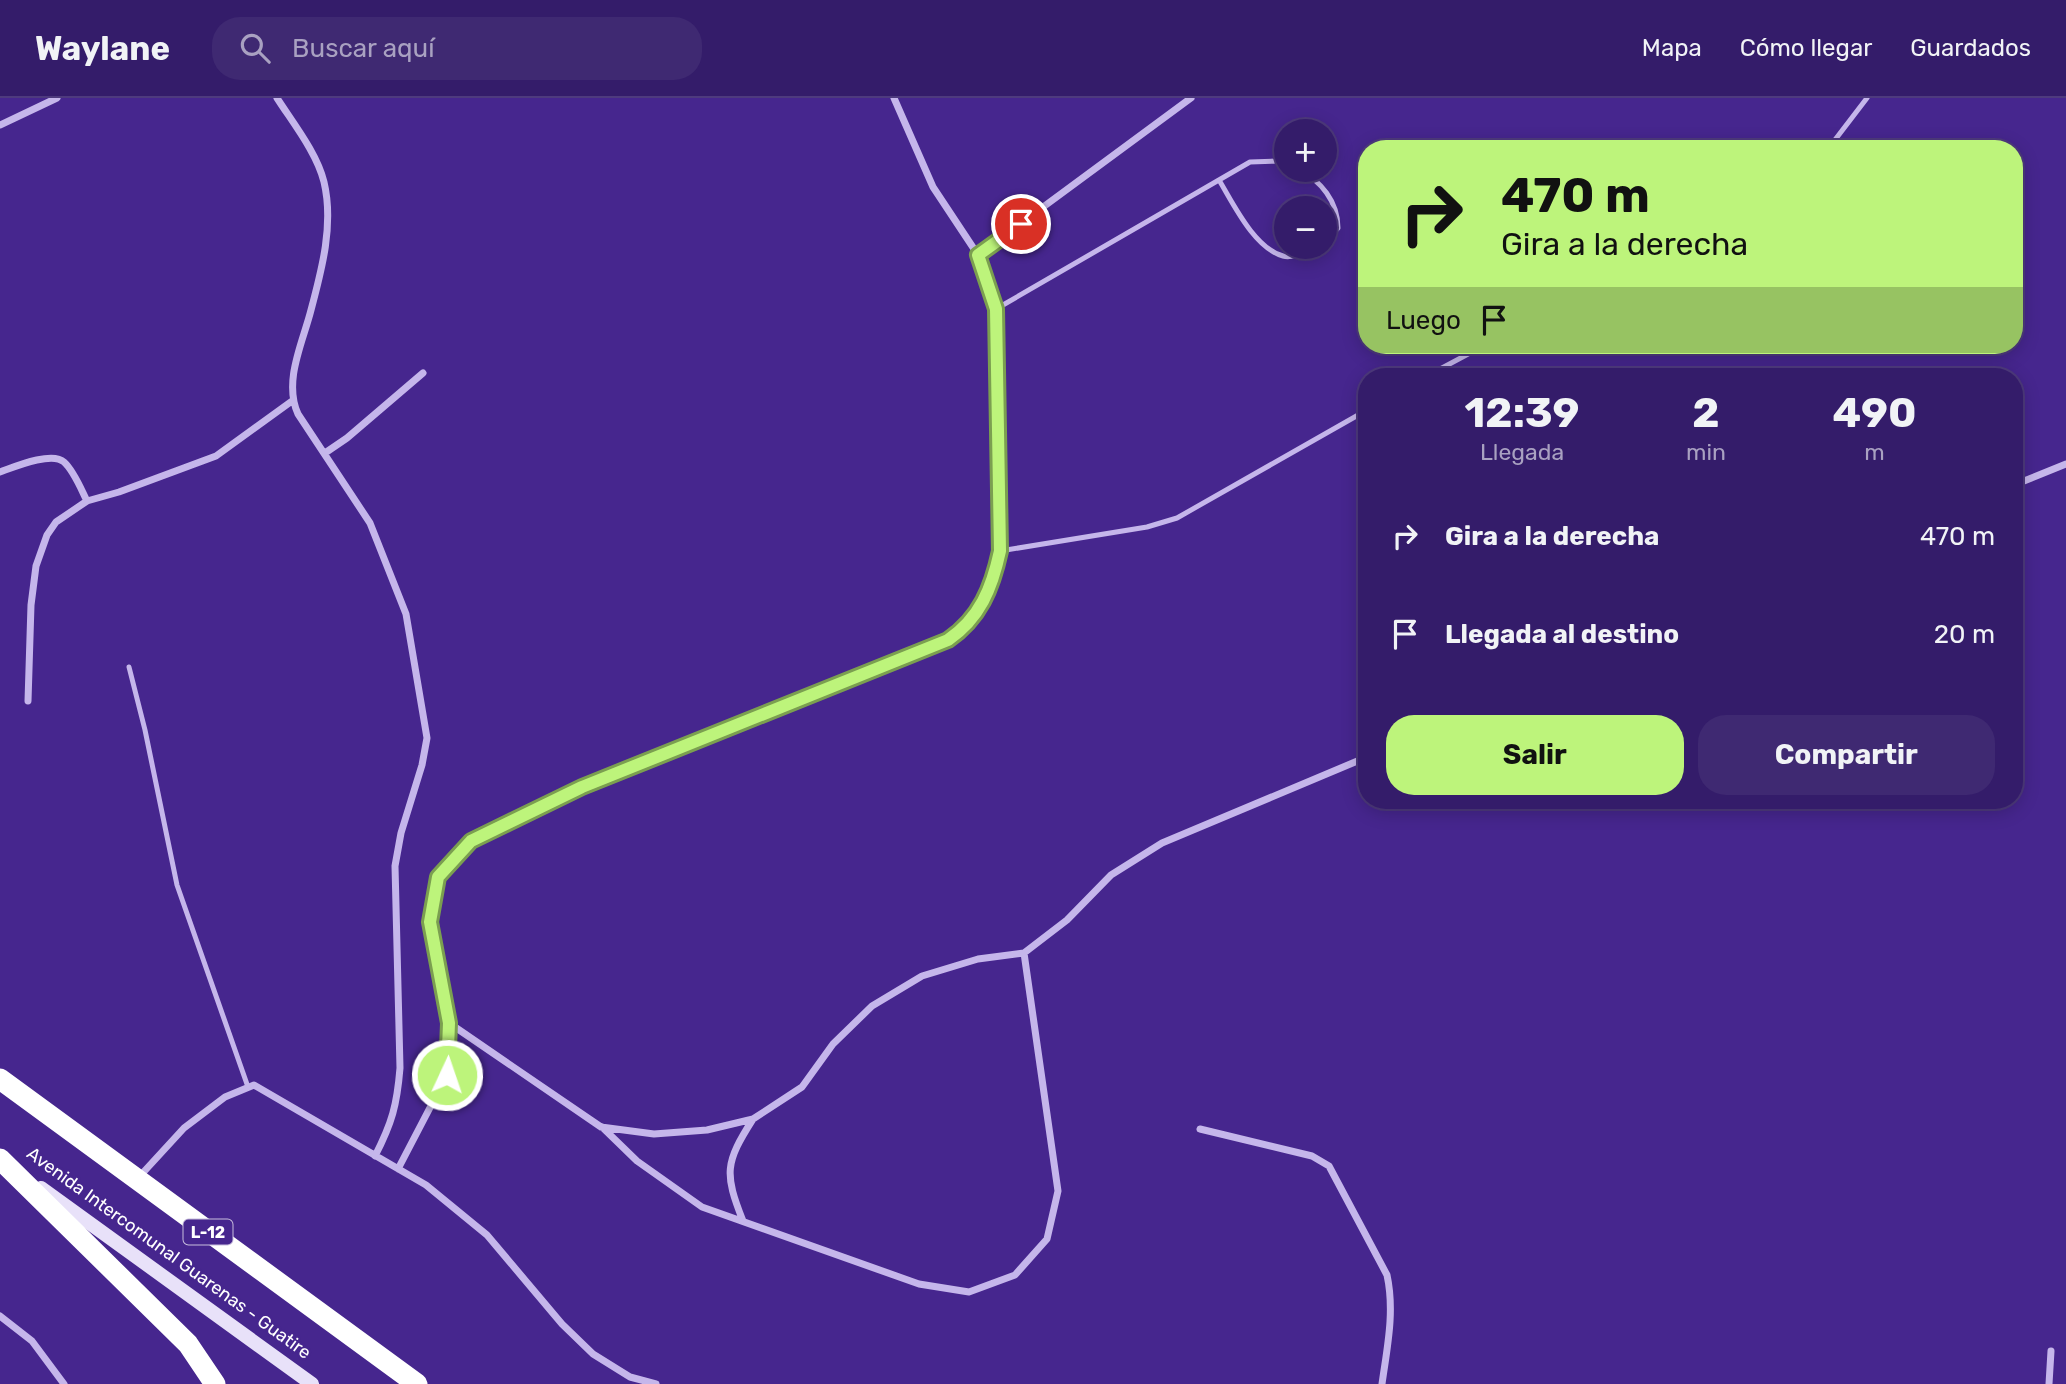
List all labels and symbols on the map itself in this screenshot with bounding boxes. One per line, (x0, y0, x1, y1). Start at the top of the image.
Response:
pin (991, 194, 1051, 254)
position arrow (410, 1038, 484, 1112)
street label: Avenida Intercomunal Guarenas - Guatire (23, 1142, 315, 1364)
road number: L-12 (184, 1220, 232, 1244)

